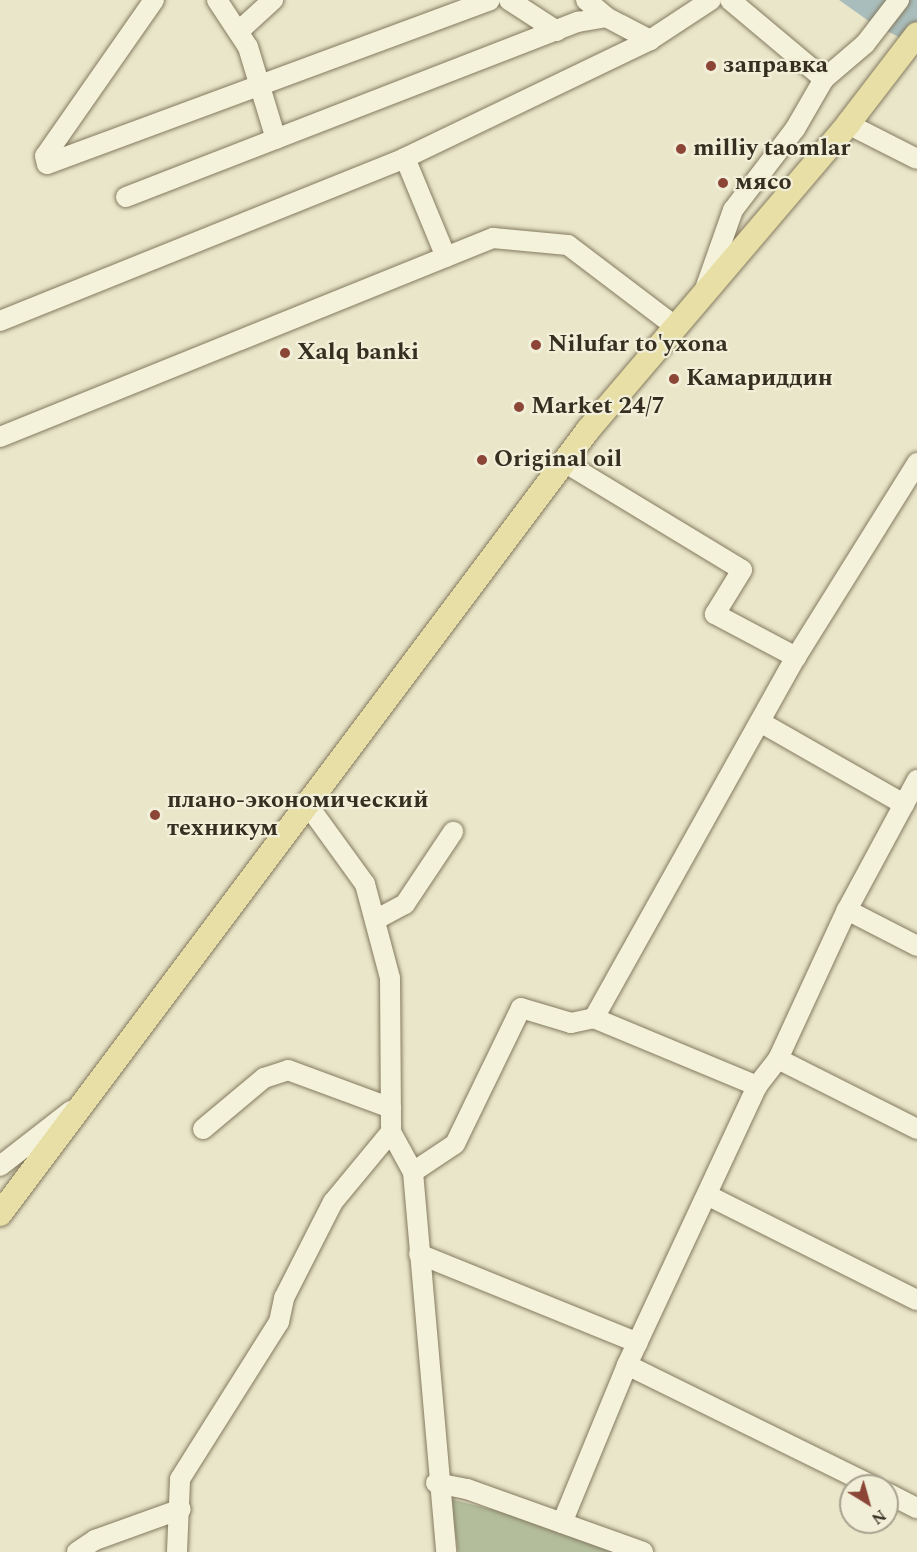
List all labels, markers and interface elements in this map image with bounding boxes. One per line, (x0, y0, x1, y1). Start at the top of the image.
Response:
place label: заправка (723, 52, 828, 80)
marker: заправка (704, 59, 718, 73)
place label: milliy taomlar (693, 135, 851, 163)
marker: milliy taomlar (674, 142, 688, 156)
place label: мясо (735, 169, 792, 197)
marker: мясо (716, 176, 730, 190)
place label: Nilufar to'yxona (548, 331, 728, 359)
marker: Nilufar to'yxona (529, 338, 543, 352)
place label: Xalq banki (297, 339, 419, 367)
marker: Xalq banki (278, 346, 292, 360)
place label: Камариддин (686, 365, 833, 393)
marker: Камариддин (667, 372, 681, 386)
place label: Market 24/7 (531, 393, 665, 421)
marker: Market 24/7 (512, 400, 526, 414)
place label: Original oil (494, 446, 622, 474)
marker: Original oil (475, 453, 489, 467)
place label: плано-экономический техникум (167, 787, 428, 843)
marker: плано-экономический техникум (148, 808, 162, 822)
north arrow (839, 1474, 899, 1534)
text: N (866, 1503, 891, 1530)

